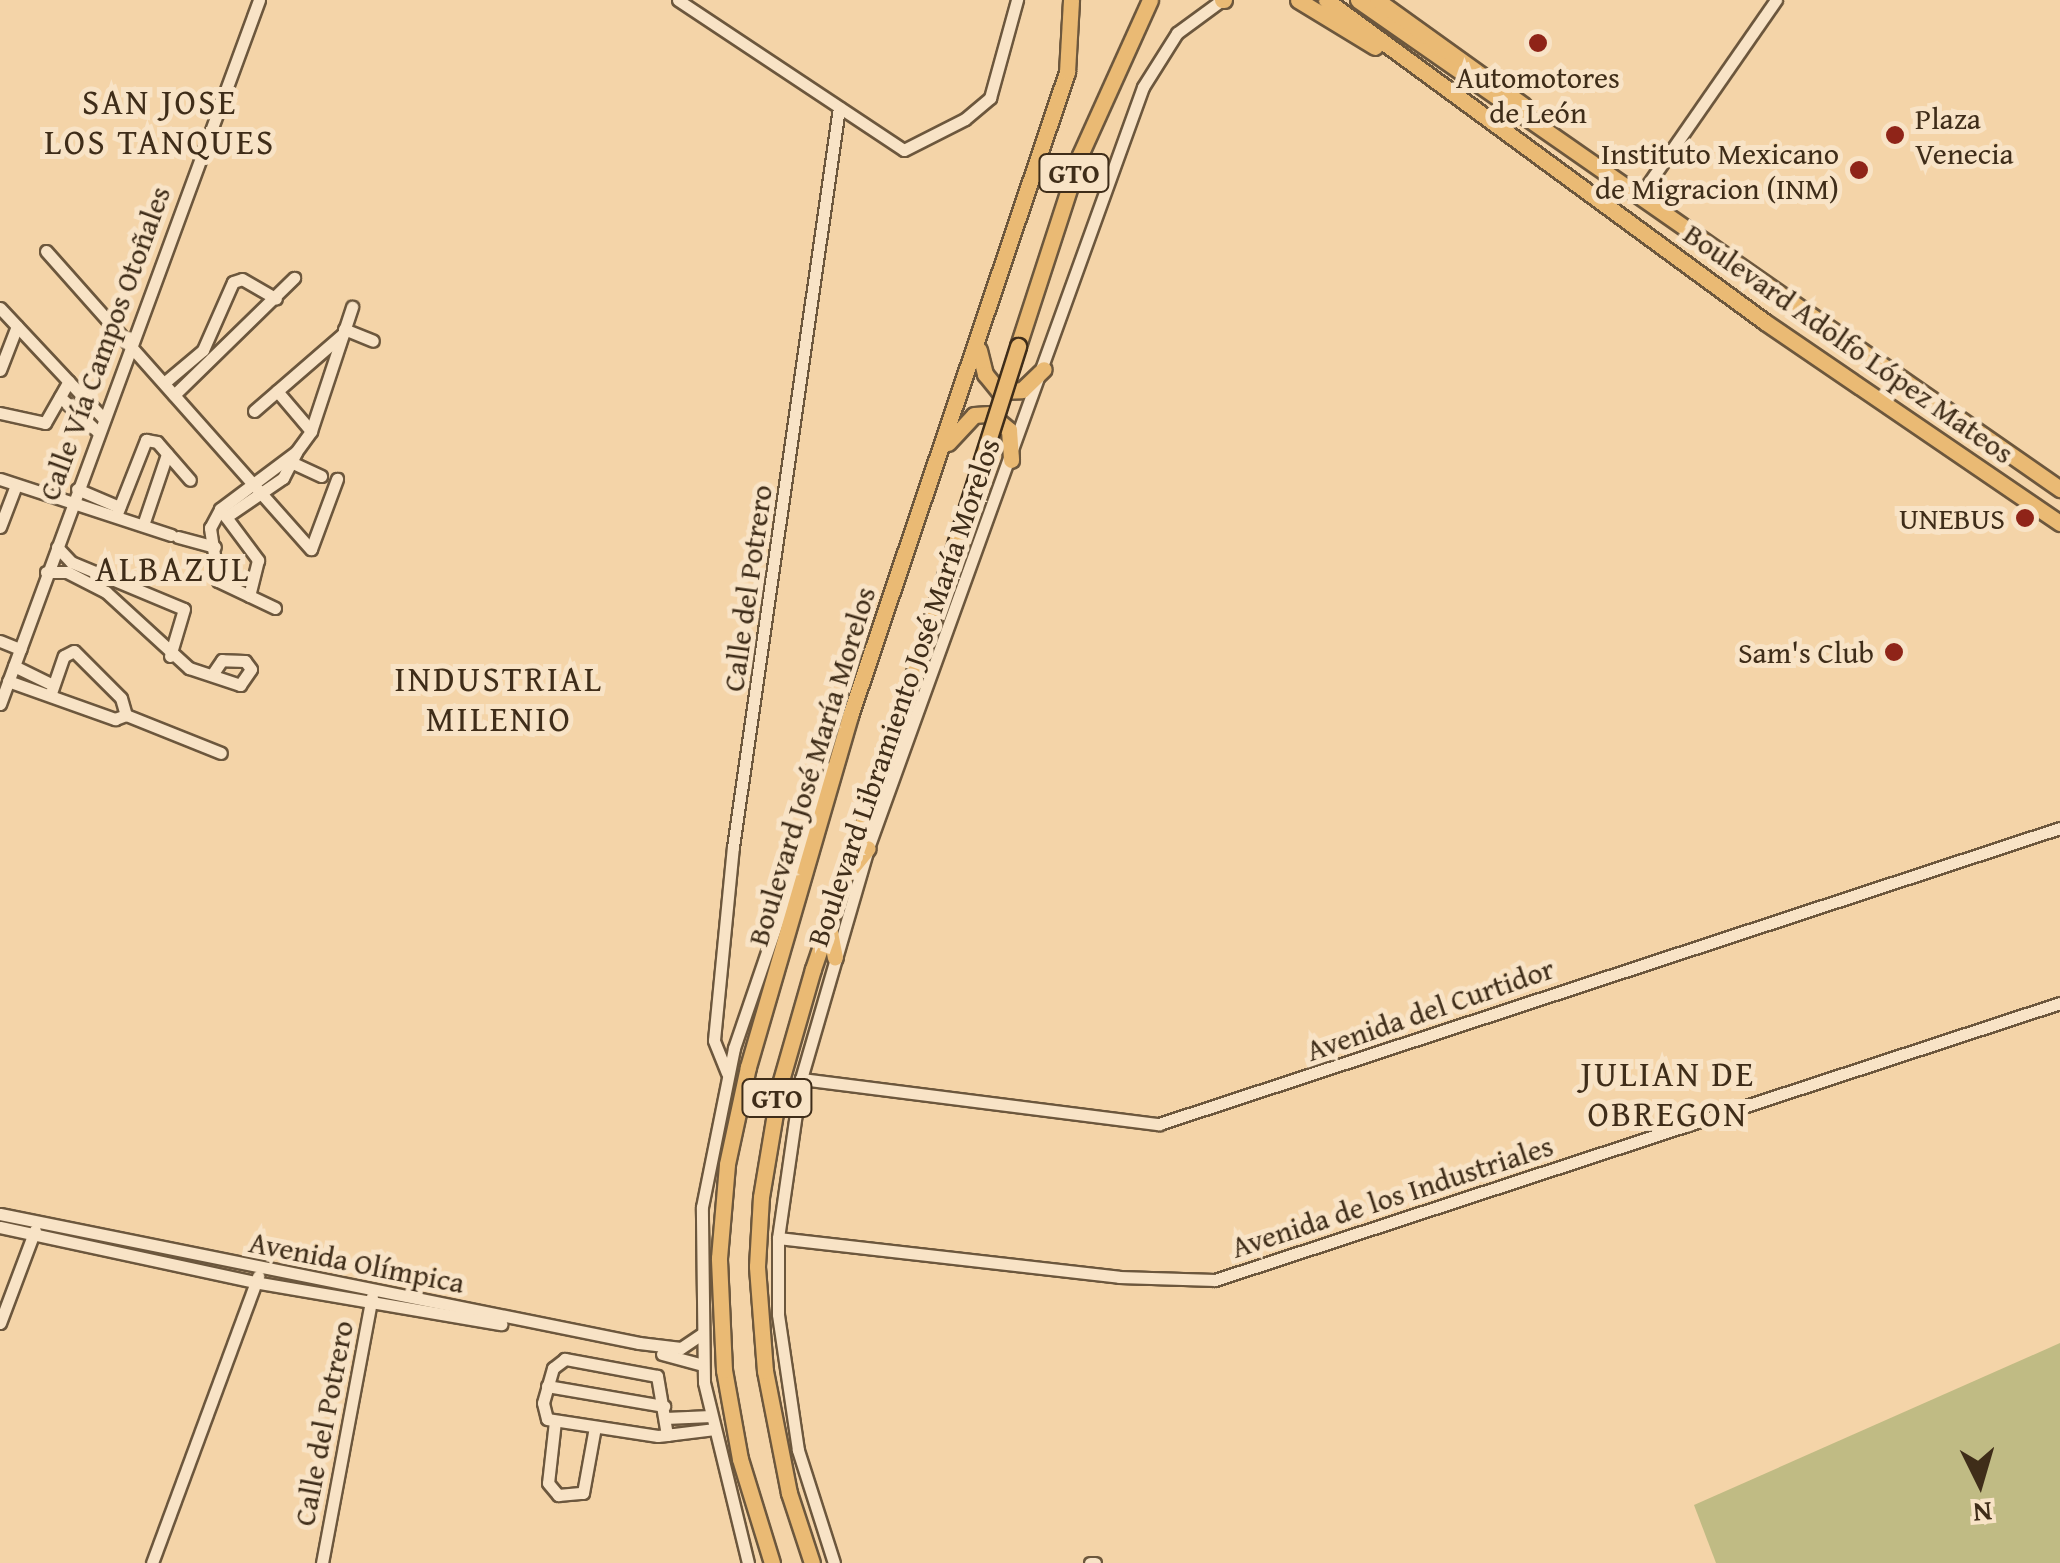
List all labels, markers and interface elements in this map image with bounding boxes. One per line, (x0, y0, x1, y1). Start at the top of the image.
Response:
marker: Automotores de León (1527, 32, 1549, 54)
place label: Automotores de León (1456, 59, 1620, 130)
district label: SAN JOSE LOS TANQUES (44, 81, 276, 163)
place label: Plaza Venecia (1915, 100, 2014, 170)
marker: Plaza Venecia (1884, 124, 1906, 146)
place label: Instituto Mexicano de Migracion (INM) (1595, 135, 1839, 206)
road number: GTO (1036, 150, 1112, 196)
marker: Instituto Mexicano de Migracion (INM) (1848, 159, 1870, 181)
street label: Calle Vía Campos Otoñales (30, 181, 178, 505)
street label: Boulevard Adolfo López Mateos (1677, 215, 2021, 471)
street label: Boulevard Libramiento José María Morelos (799, 433, 1007, 951)
street label: Calle del Potrero (715, 482, 779, 694)
place label: UNEBUS (1899, 500, 2005, 536)
marker: UNEBUS (2014, 507, 2036, 529)
district label: ALBAZUL (95, 548, 251, 590)
street label: Boulevard José María Morelos (739, 582, 883, 950)
place label: Sam's Club (1738, 634, 1874, 670)
marker: Sam's Club (1883, 641, 1905, 663)
district label: INDUSTRIAL MILENIO (395, 658, 603, 740)
street label: Avenida del Curtidor (1301, 950, 1559, 1068)
district label: JULIAN DE OBREGON (1580, 1053, 1756, 1135)
road number: GTO (740, 1075, 814, 1121)
street label: Avenida de los Industriales (1227, 1127, 1557, 1265)
street label: Avenida Olímpica (246, 1223, 468, 1301)
street label: Calle del Potrero (285, 1317, 361, 1529)
north arrow (1930, 1433, 2030, 1533)
text: N (1972, 1492, 1994, 1535)

